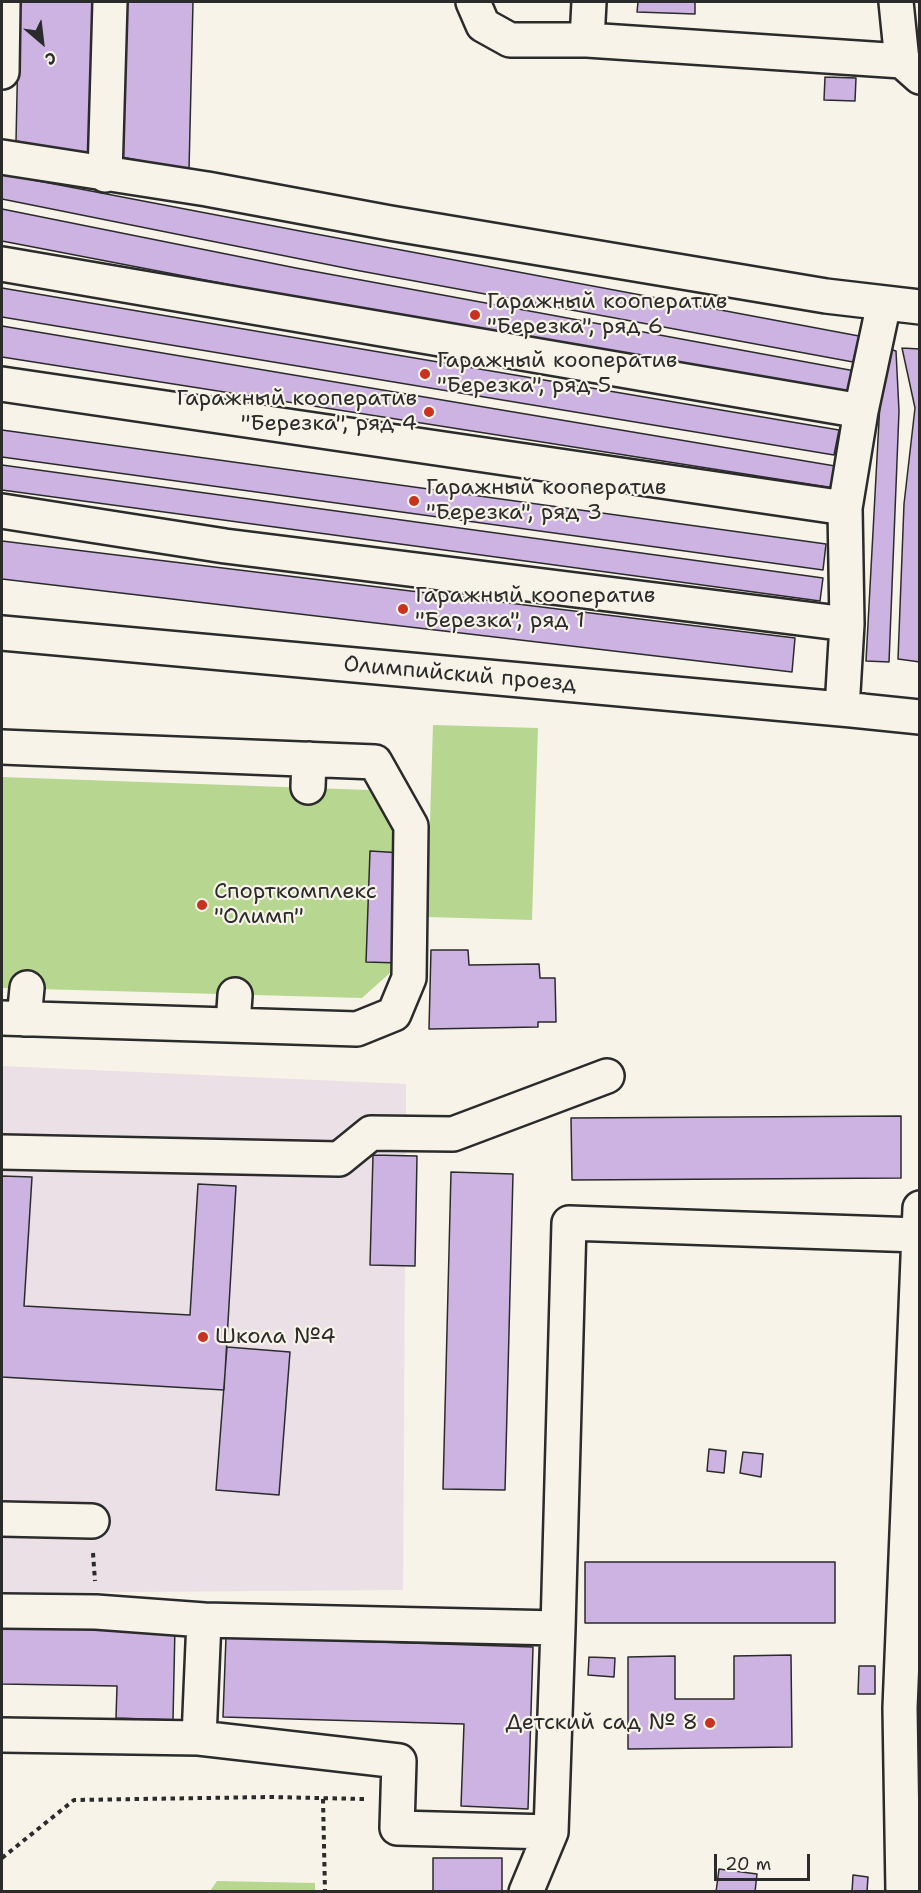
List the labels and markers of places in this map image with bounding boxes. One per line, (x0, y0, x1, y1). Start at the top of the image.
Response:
place label: Гаражный кооператив "Березка", ряд 6 (487, 289, 727, 340)
marker: Гаражный кооператив "Березка", ряд 6 (468, 308, 482, 322)
place label: Гаражный кооператив "Березка", ряд 5 (437, 348, 677, 400)
marker: Гаражный кооператив "Березка", ряд 5 (418, 367, 432, 381)
place label: Гаражный кооператив "Березка", ряд 4 (177, 386, 417, 438)
marker: Гаражный кооператив "Березка", ряд 4 (422, 405, 436, 419)
place label: Гаражный кооператив "Березка", ряд 3 (426, 475, 666, 526)
marker: Гаражный кооператив "Березка", ряд 3 (407, 494, 421, 508)
place label: Гаражный кооператив "Березка", ряд 1 (415, 583, 655, 634)
marker: Гаражный кооператив "Березка", ряд 1 (396, 602, 410, 616)
place label: Спорткомплекс "Олимп" (214, 879, 377, 930)
marker: Спорткомплекс "Олимп" (195, 898, 209, 912)
place label: Школа №4 (215, 1324, 336, 1350)
marker: Школа №4 (196, 1330, 210, 1344)
place label: Детский сад № 8 (505, 1710, 698, 1736)
marker: Детский сад № 8 (703, 1716, 717, 1730)

